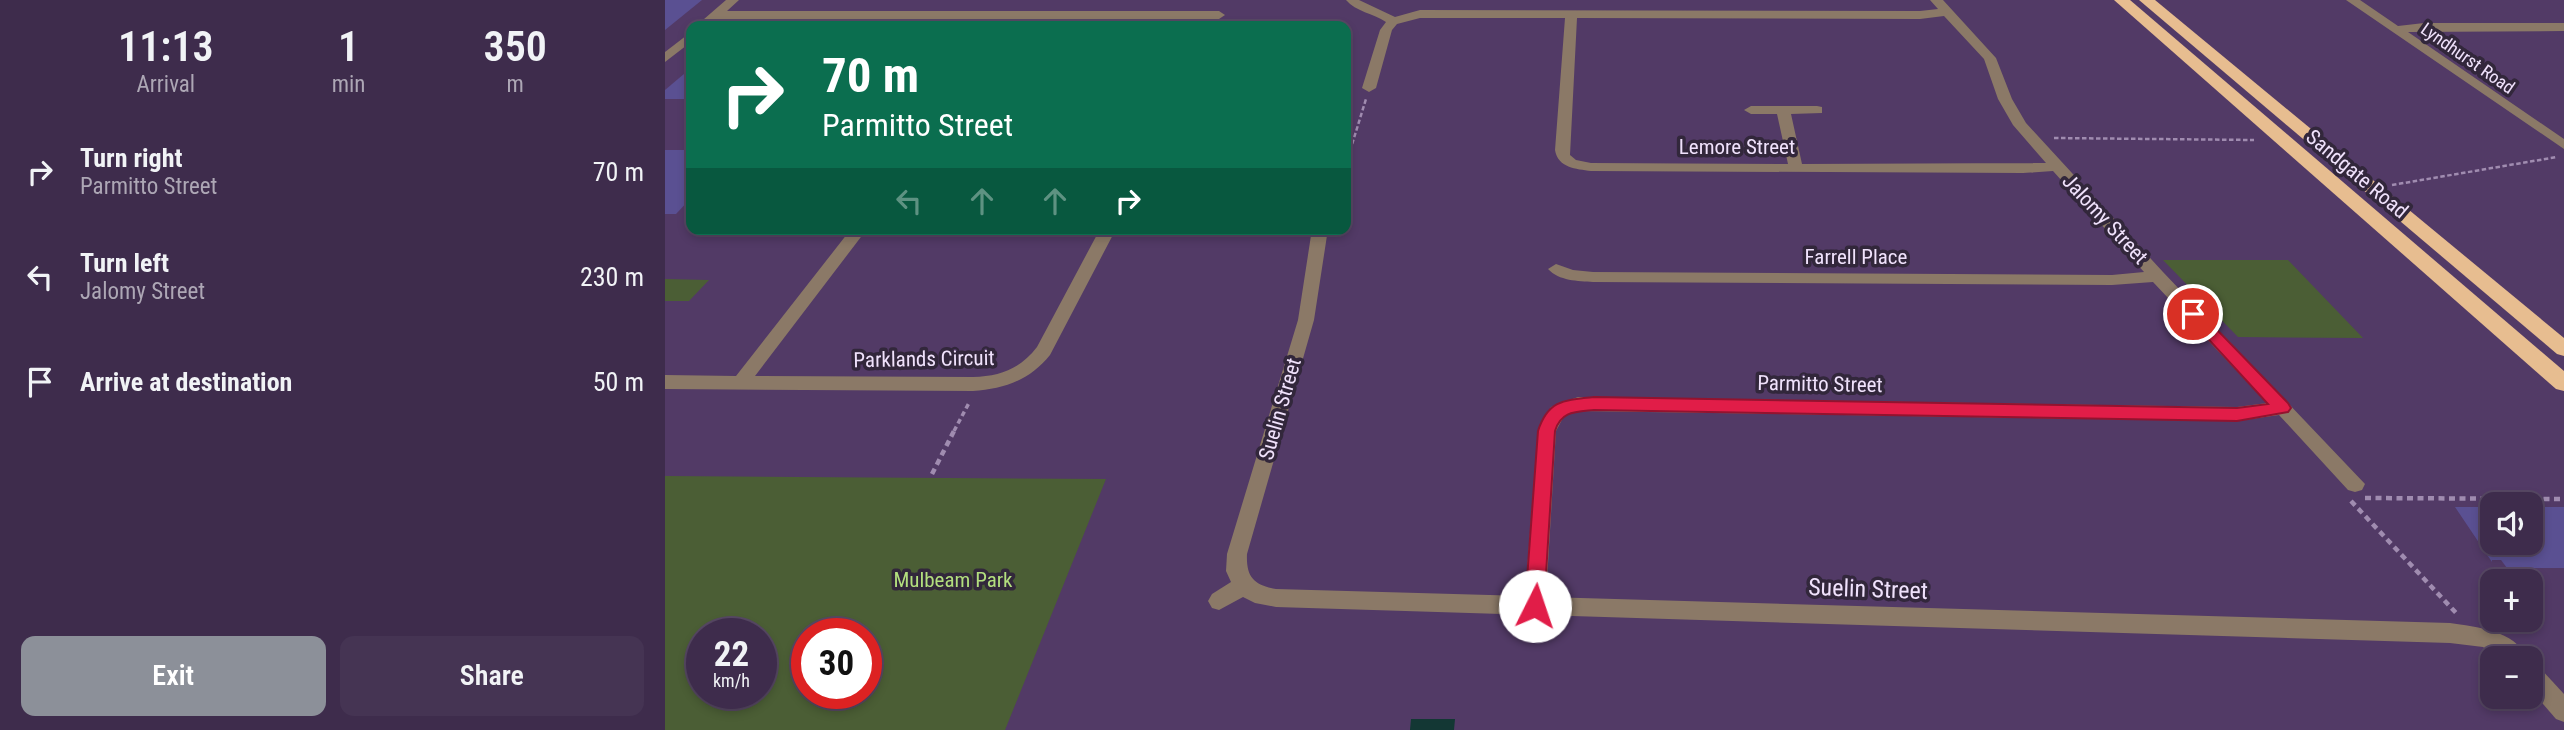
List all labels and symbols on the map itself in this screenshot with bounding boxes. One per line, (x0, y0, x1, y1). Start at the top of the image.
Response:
street label: Lyndhurst Road (2417, 18, 2519, 98)
street label: Sandgate Road (2301, 125, 2413, 223)
street label: Lemore Street (1679, 135, 1795, 159)
street label: Jalomy Street (2057, 169, 2153, 269)
street label: Farrell Place (1805, 245, 1908, 269)
pin (2163, 284, 2223, 344)
street label: Parklands Circuit (853, 346, 995, 372)
street label: Suelin Street (1254, 355, 1306, 463)
street label: Parmitto Street (1757, 371, 1883, 397)
park label: Mulbeam Park (893, 568, 1013, 592)
position arrow (1498, 569, 1572, 643)
street label: Suelin Street (1808, 573, 1928, 605)
speed limit sign: 30 (791, 618, 882, 709)

